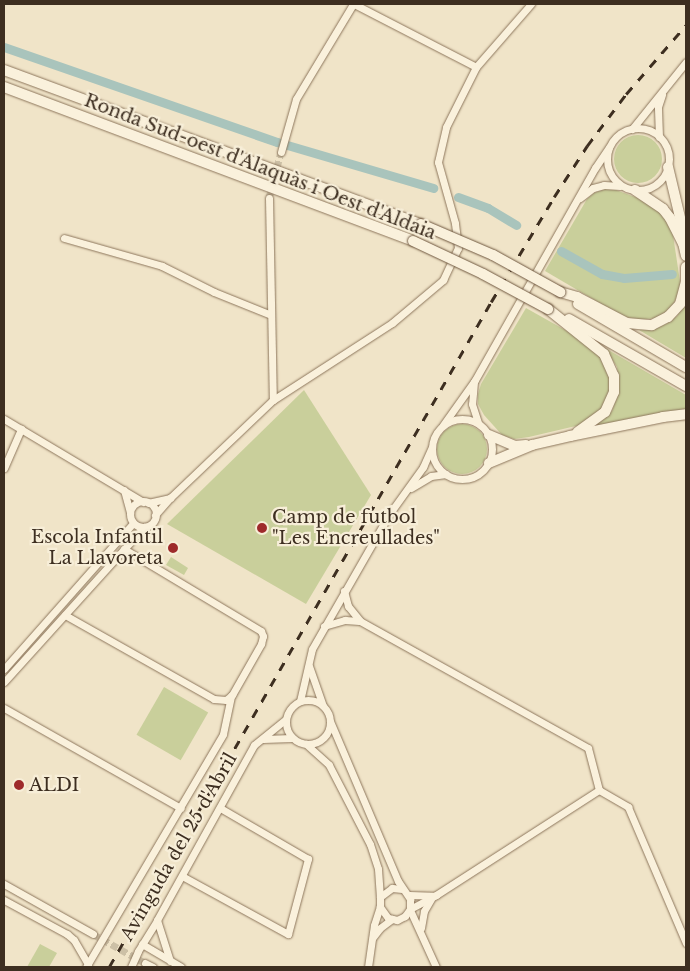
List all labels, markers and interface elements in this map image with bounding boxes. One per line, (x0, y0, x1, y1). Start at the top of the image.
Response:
street label: Ronda Sud-oest d'Alaquàs i Oest d'Aldaia (81, 90, 439, 244)
place label: Camp de futbol "Les Encreullades" (272, 507, 440, 550)
marker: Camp de futbol "Les Encreullades" (256, 522, 268, 534)
place label: Escola Infantil La Llavoreta (31, 527, 163, 570)
marker: Escola Infantil La Llavoreta (167, 542, 179, 554)
street label: Avinguda del 25 d'Abril (116, 749, 242, 945)
place label: ALDI (29, 774, 79, 796)
marker: ALDI (13, 779, 25, 791)

